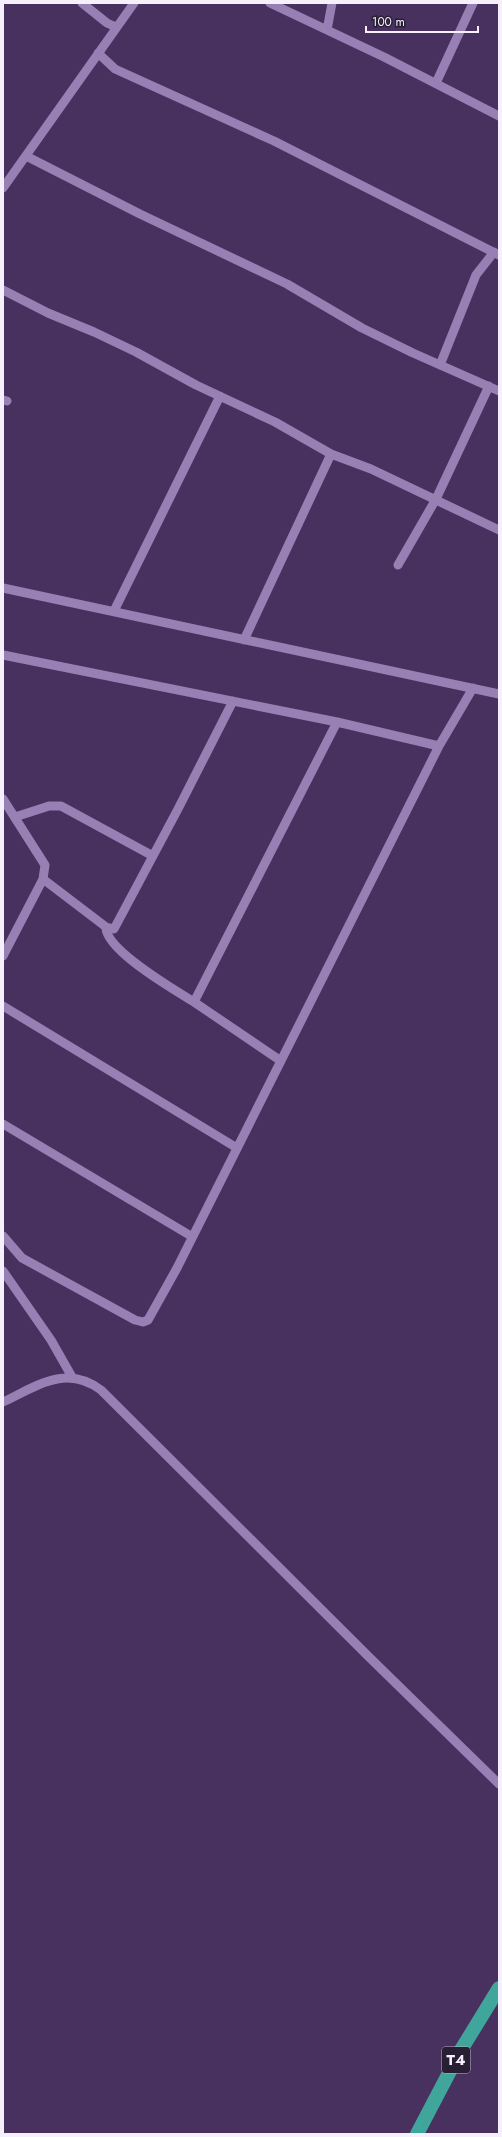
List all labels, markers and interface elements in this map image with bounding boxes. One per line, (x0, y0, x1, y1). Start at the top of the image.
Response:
scale bar (366, 8, 478, 34)
text: 100 m (372, 13, 405, 31)
road number: T4 (442, 2047, 470, 2073)

